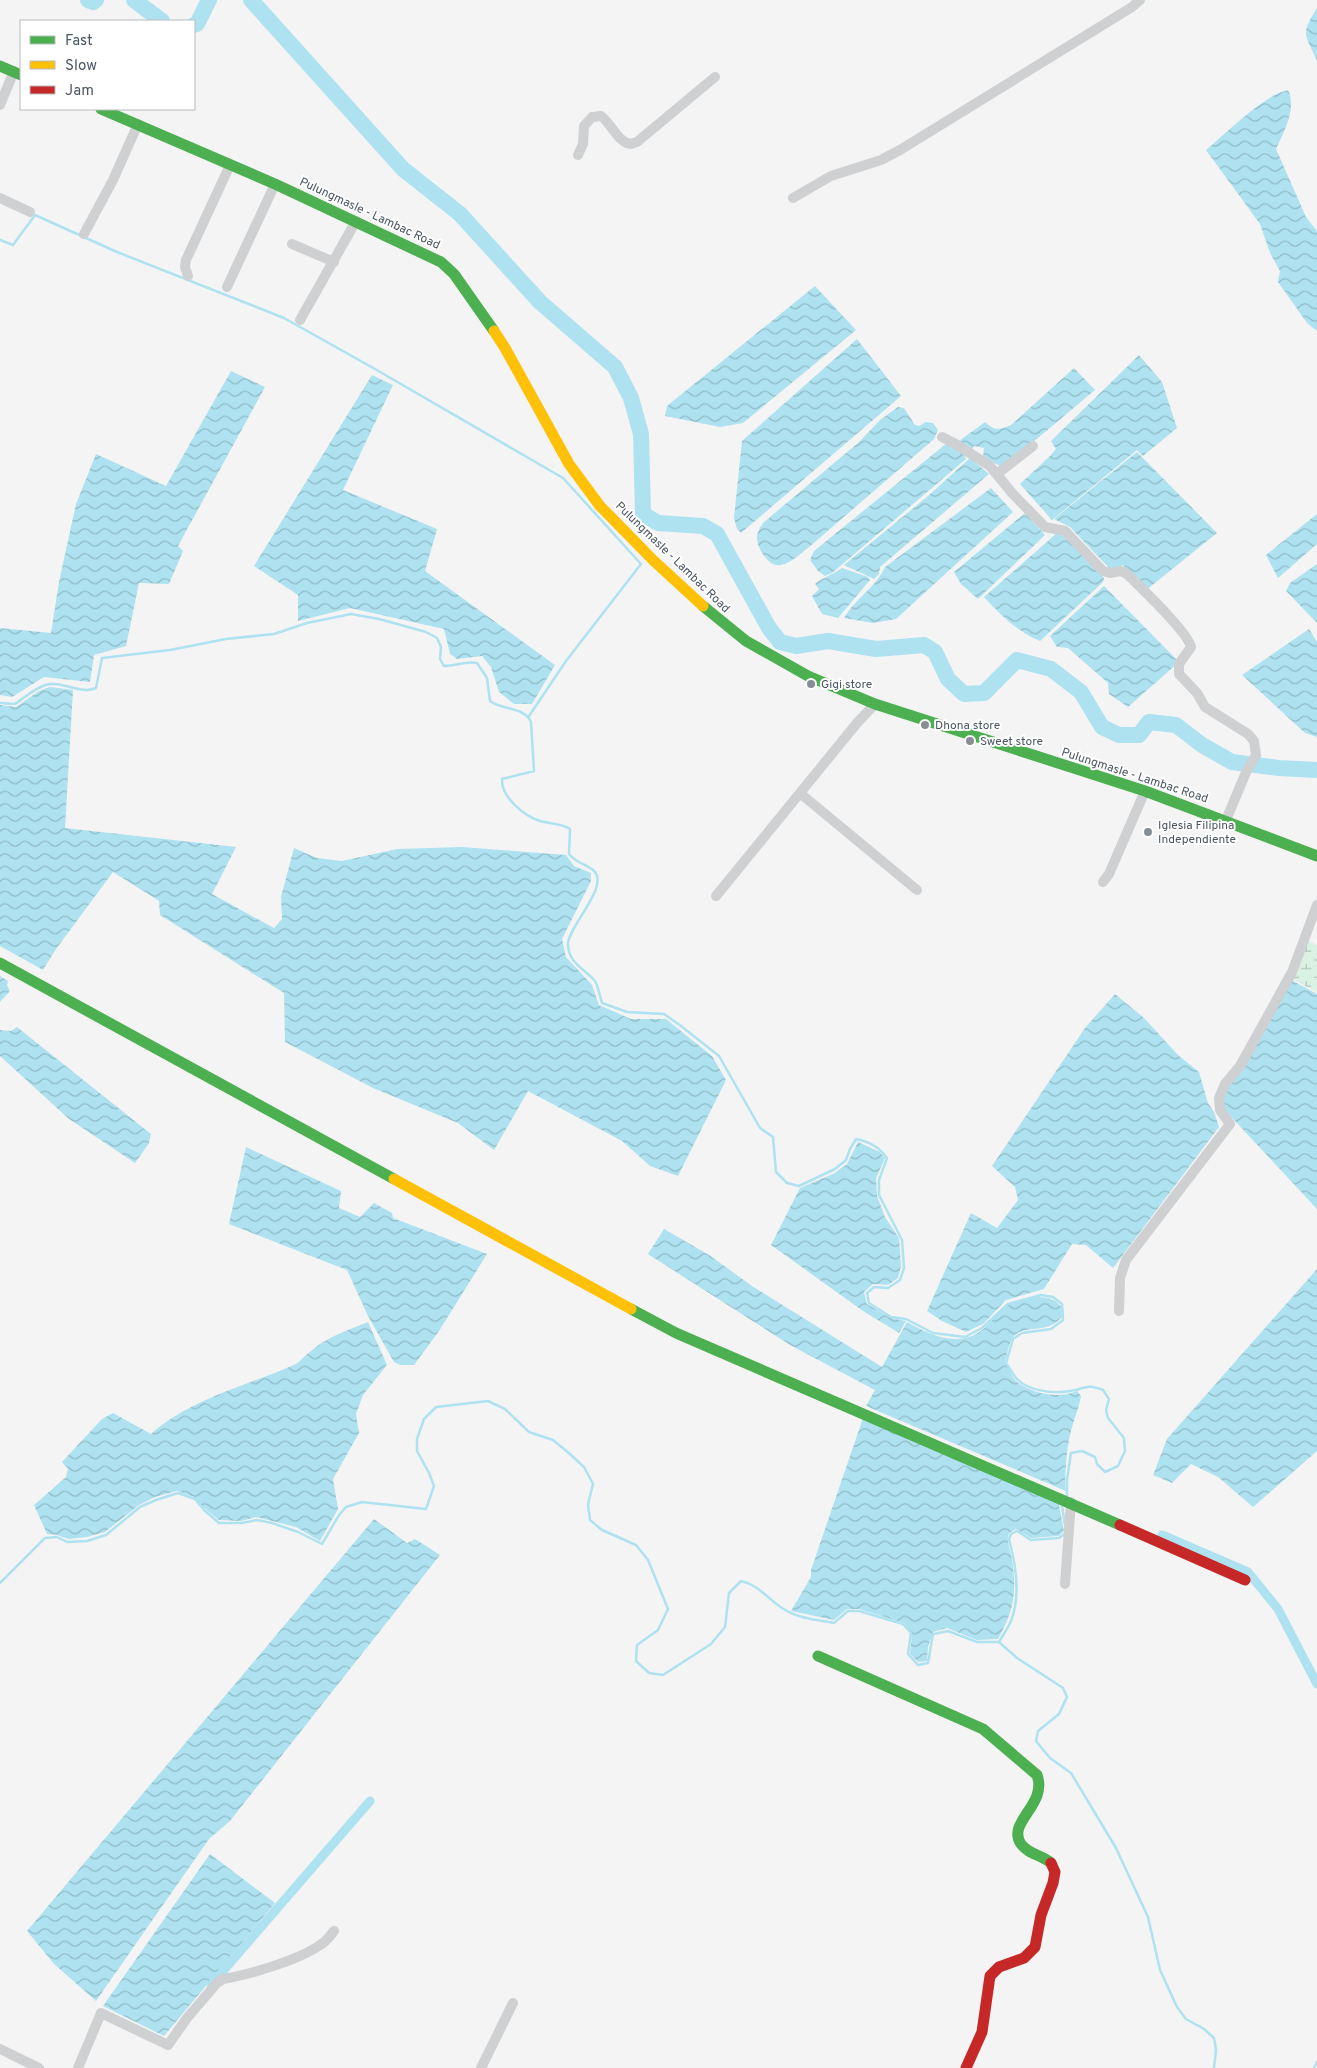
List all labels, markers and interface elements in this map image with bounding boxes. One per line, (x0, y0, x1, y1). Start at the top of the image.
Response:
legend (20, 20, 195, 110)
text: Fast (65, 32, 93, 51)
text: Slow (65, 57, 97, 76)
text: Jam (65, 82, 94, 101)
street label: Pulungmasle - Lambac Road (297, 174, 442, 254)
street label: Pulungmasle - Lambac Road (612, 499, 733, 617)
place label: Gigi store (821, 677, 872, 693)
marker: Gigi store (805, 678, 817, 690)
place label: Dhona store (935, 718, 1000, 734)
marker: Dhona store (919, 719, 931, 731)
place label: Sweet store (980, 734, 1043, 750)
marker: Sweet store (964, 735, 976, 747)
street label: Pulungmasle - Lambac Road (1059, 745, 1210, 807)
place label: Iglesia Filipina Independiente (1158, 818, 1236, 848)
marker: Iglesia Filipina Independiente (1142, 826, 1154, 838)

